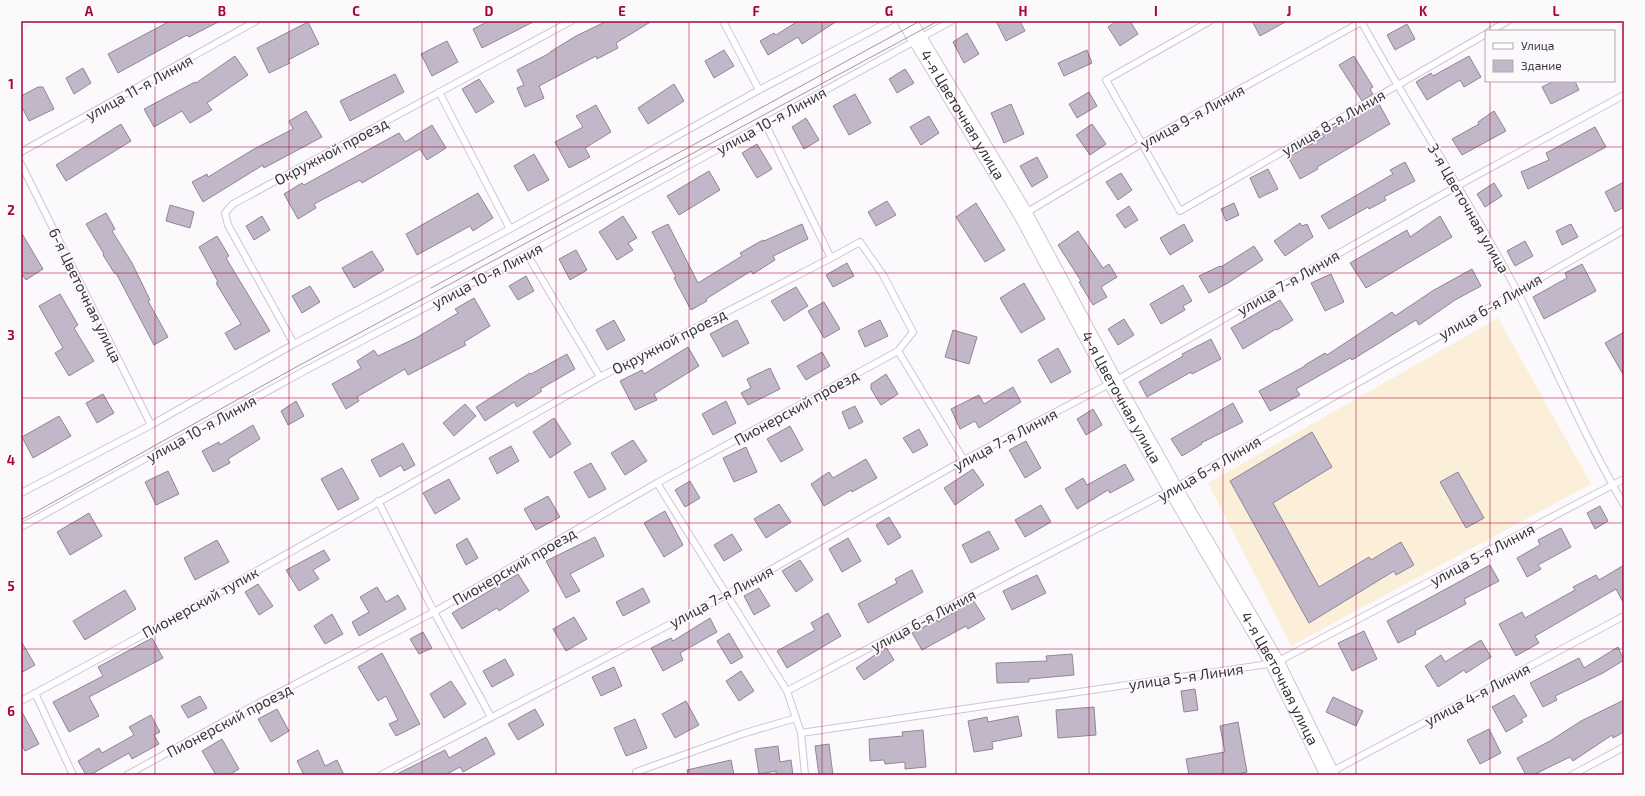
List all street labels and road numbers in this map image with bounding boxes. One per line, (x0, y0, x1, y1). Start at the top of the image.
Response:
street label: 4-я Цветочная улица (917, 46, 1009, 183)
street label: улица 11-я Линия (82, 50, 196, 125)
street label: улица 9-я Линия (1137, 80, 1248, 153)
street label: улица 10-я Линия (713, 82, 830, 158)
street label: улица 8-я Линия (1278, 85, 1389, 160)
street label: Окружной проезд (271, 113, 392, 189)
street label: 3-я Цветочная улица (1424, 140, 1514, 277)
street label: 6-я Цветочная улица (45, 225, 126, 366)
street label: улица 10-я Линия (429, 238, 546, 313)
street label: улица 7-я Линия (1234, 245, 1343, 319)
street label: улица 6-я Линия (1435, 269, 1545, 344)
street label: Окружной проезд (609, 304, 730, 379)
street label: 4-я Цветочная улица (1078, 328, 1166, 466)
street label: Пионерский проезд (731, 365, 862, 449)
street label: улица 10-я Линия (143, 390, 260, 466)
street label: улица 7-я Линия (950, 404, 1061, 475)
street label: улица 6-я Линия (1154, 431, 1264, 506)
street label: улица 5-я Линия (1427, 519, 1538, 590)
street label: Пионерский проезд (449, 523, 579, 609)
street label: улица 7-я Линия (666, 561, 777, 632)
street label: Пионерский тупик (139, 563, 262, 642)
street label: улица 6-я Линия (867, 585, 979, 656)
street label: 4-я Цветочная улица (1238, 608, 1323, 748)
street label: улица 5-я Линия (1127, 659, 1245, 694)
street label: улица 4-я Линия (1421, 659, 1533, 730)
street label: Пионерский проезд (163, 679, 295, 761)

